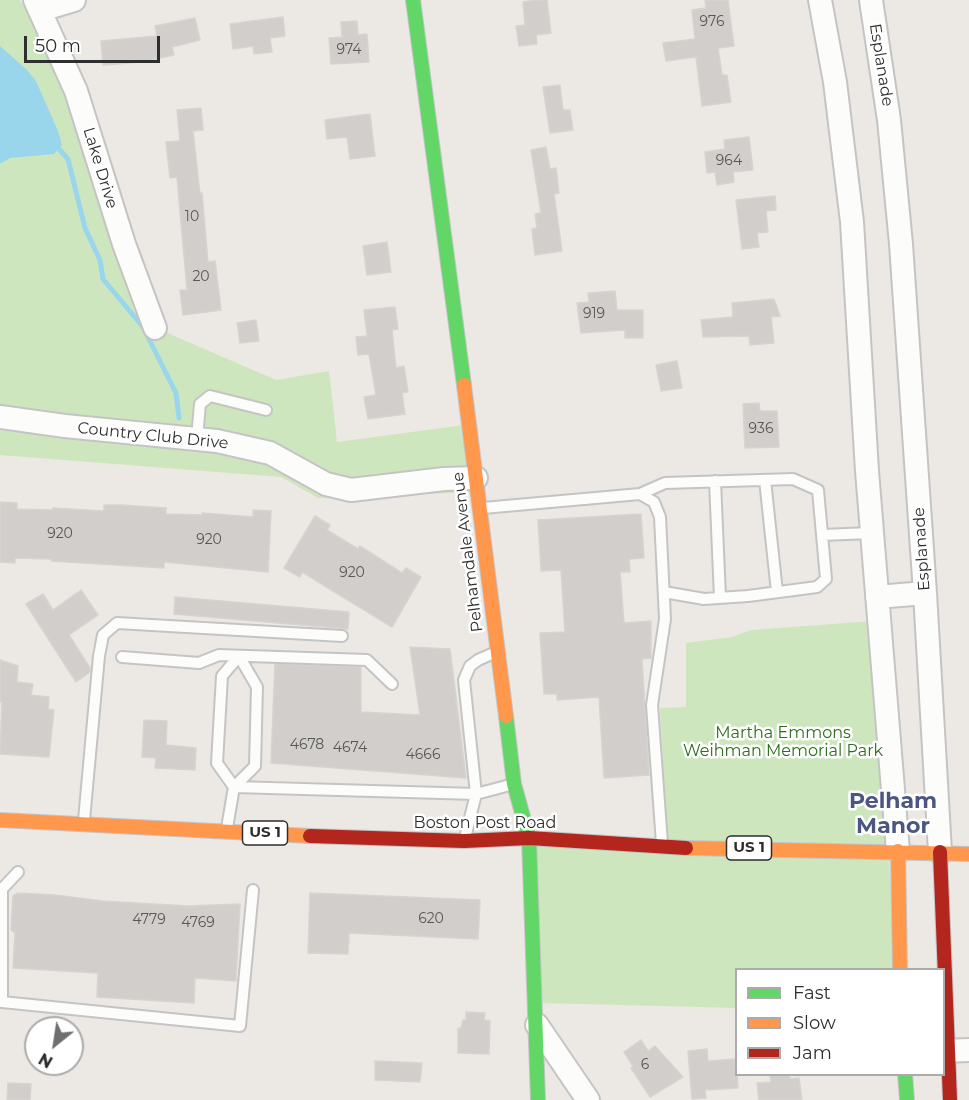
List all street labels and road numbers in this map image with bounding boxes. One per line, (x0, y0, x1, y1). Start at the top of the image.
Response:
street label: Esplanade (865, 22, 897, 108)
street label: Lake Drive (79, 125, 121, 211)
street label: Country Club Drive (77, 419, 229, 453)
street label: Pelhamdale Avenue (449, 471, 487, 633)
street label: Esplanade (910, 507, 934, 591)
street label: Boston Post Road (414, 813, 556, 833)
road number: US 1 (242, 821, 288, 845)
road number: US 1 (726, 836, 771, 860)

